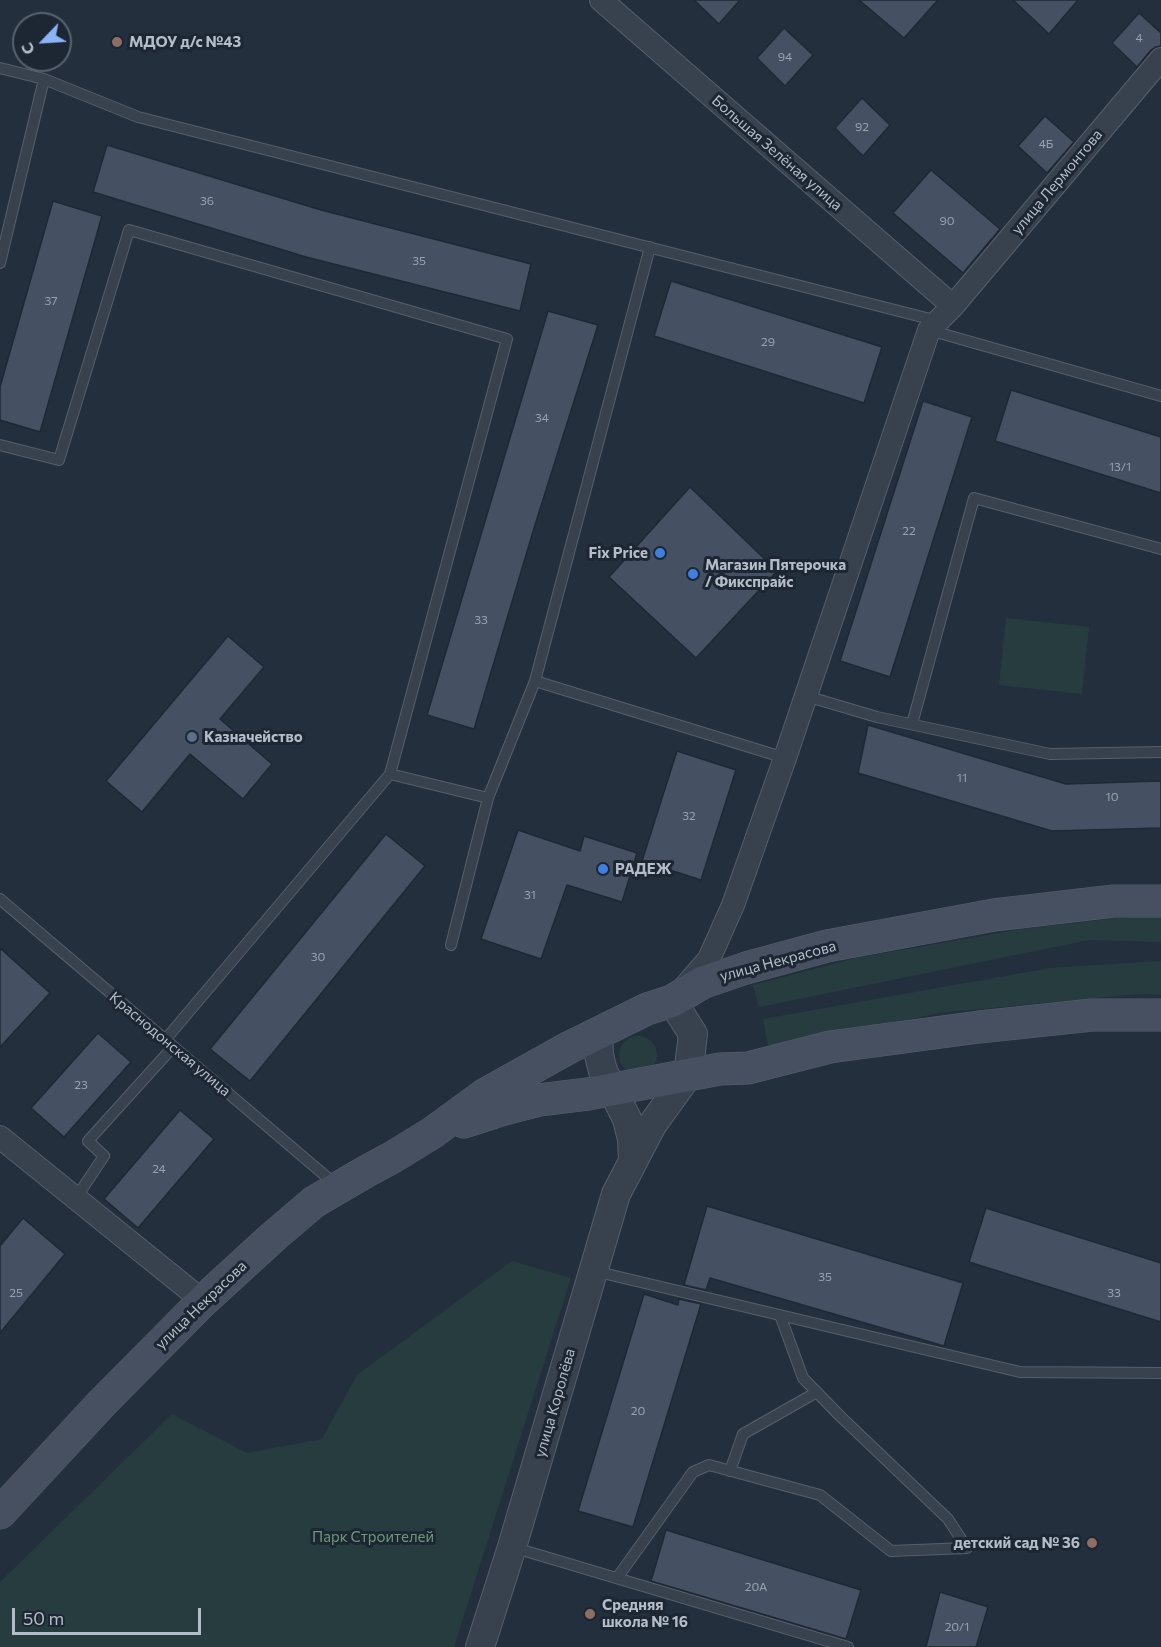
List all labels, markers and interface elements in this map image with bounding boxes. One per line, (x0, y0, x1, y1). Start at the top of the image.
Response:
north arrow (12, 12, 72, 72)
house number: 4 (1135, 31, 1143, 45)
place label: МДОУ д/с №43 (129, 33, 241, 51)
marker: МДОУ д/с №43 (110, 35, 124, 49)
text: С (16, 40, 38, 58)
house number: 94 (778, 50, 792, 64)
street label: Большая Зелёная улица (708, 91, 846, 215)
house number: 92 (855, 120, 869, 134)
street label: улица Лермонтова (1008, 126, 1106, 238)
house number: 4Б (1039, 137, 1053, 151)
house number: 36 (200, 194, 214, 208)
house number: 90 (939, 214, 955, 228)
house number: 35 (412, 254, 426, 268)
house number: 37 (44, 294, 58, 308)
house number: 29 (761, 335, 775, 349)
house number: 34 (535, 411, 549, 425)
house number: 13/1 (1109, 460, 1131, 474)
house number: 22 (902, 524, 916, 538)
place label: Fix Price (589, 544, 648, 562)
marker: Fix Price (653, 546, 667, 560)
place label: Магазин Пятерочка / Фикспрайс (705, 556, 846, 591)
marker: Магазин Пятерочка / Фикспрайс (686, 567, 700, 581)
house number: 33 (474, 613, 488, 627)
place label: Казначейство (204, 728, 303, 746)
marker: Казначейство (185, 730, 199, 744)
house number: 11 (957, 771, 967, 785)
house number: 10 (1106, 790, 1118, 804)
house number: 32 (682, 809, 696, 823)
place label: РАДЕЖ (615, 860, 672, 878)
marker: РАДЕЖ (596, 862, 610, 876)
house number: 31 (524, 888, 536, 902)
street label: улица Некрасова (718, 937, 838, 985)
house number: 30 (311, 950, 325, 964)
street label: Краснодонская улица (106, 988, 234, 1100)
house number: 23 (74, 1078, 88, 1092)
house number: 24 (152, 1162, 166, 1176)
street label: улица Некрасова (152, 1257, 250, 1353)
house number: 35 (818, 1270, 832, 1284)
house number: 25 (9, 1286, 23, 1300)
house number: 33 (1107, 1286, 1121, 1300)
street label: улица Королёва (531, 1347, 579, 1459)
house number: 20 (631, 1404, 645, 1418)
park label: Парк Строителей (312, 1528, 434, 1546)
place label: детский сад № 36 (954, 1534, 1080, 1552)
marker: детский сад № 36 (1085, 1536, 1099, 1550)
house number: 20А (745, 1580, 767, 1594)
scale bar (15, 1596, 204, 1634)
place label: Средняя школа № 16 (602, 1596, 688, 1631)
text: 50 m (23, 1607, 64, 1629)
marker: Средняя школа № 16 (583, 1607, 597, 1621)
house number: 20/1 (945, 1620, 969, 1634)

